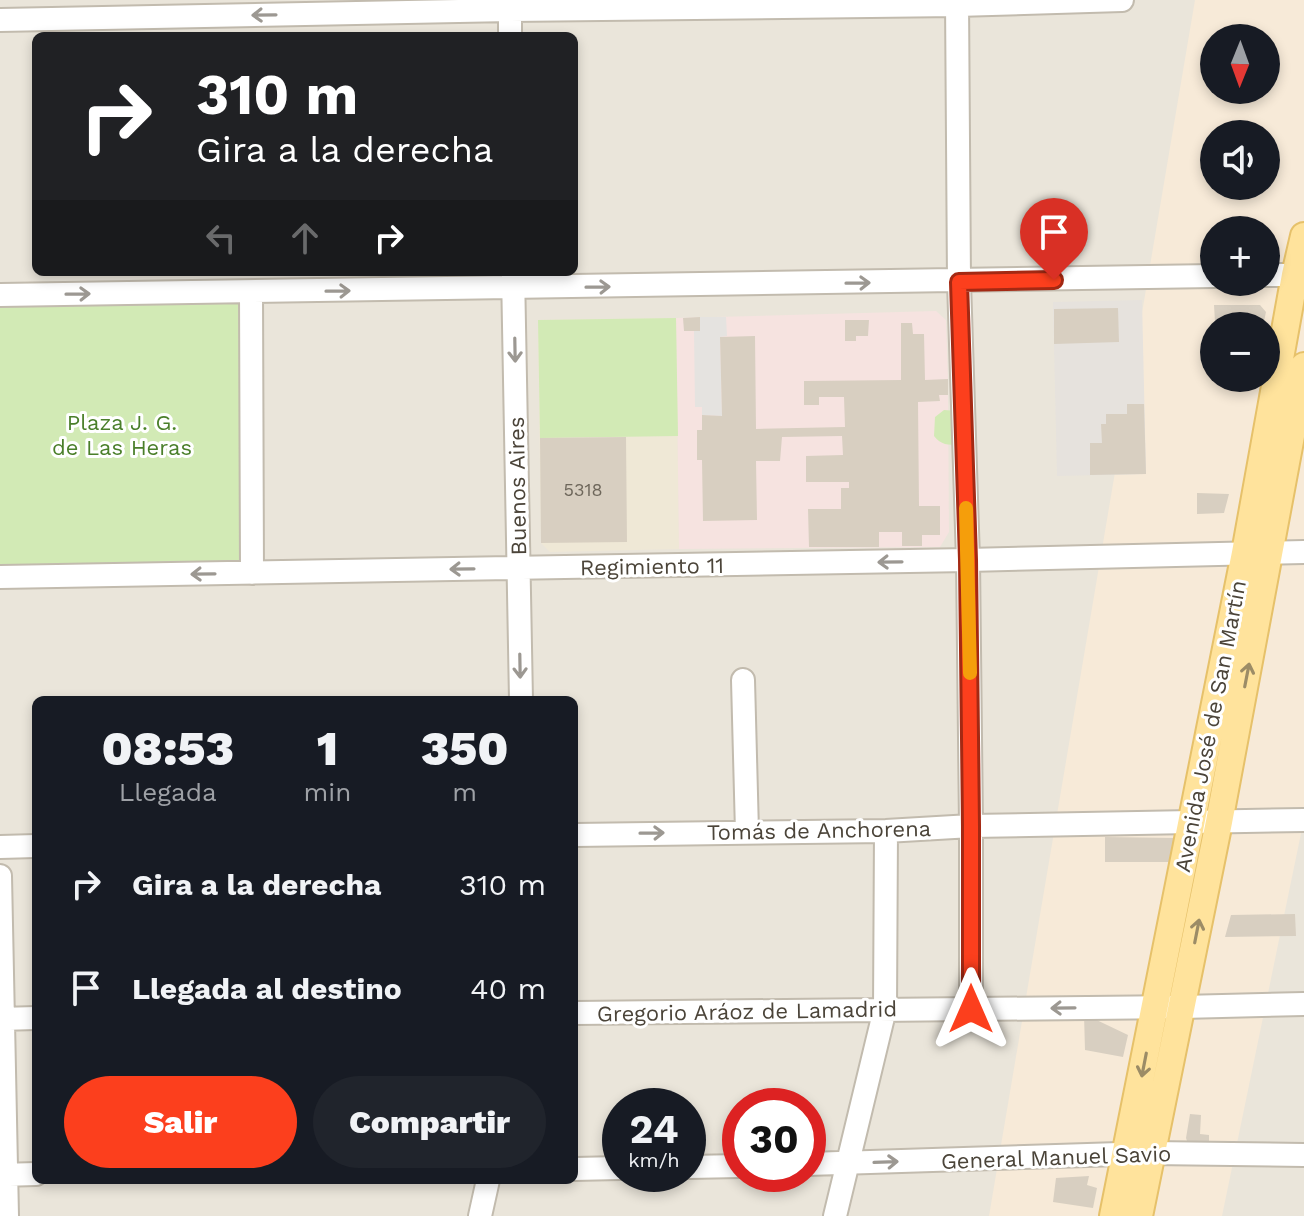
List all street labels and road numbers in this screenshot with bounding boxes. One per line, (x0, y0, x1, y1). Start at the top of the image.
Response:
street label: Buenos Aires (504, 416, 531, 556)
street label: Regimiento 11 (580, 553, 724, 580)
street label: Avenida José de San Martín (1170, 578, 1251, 874)
street label: Tomás de Anchorena (707, 816, 931, 845)
street label: Gregorio Aráoz de Lamadrid (597, 996, 897, 1027)
street label: General Manuel Savio (940, 1141, 1172, 1174)

